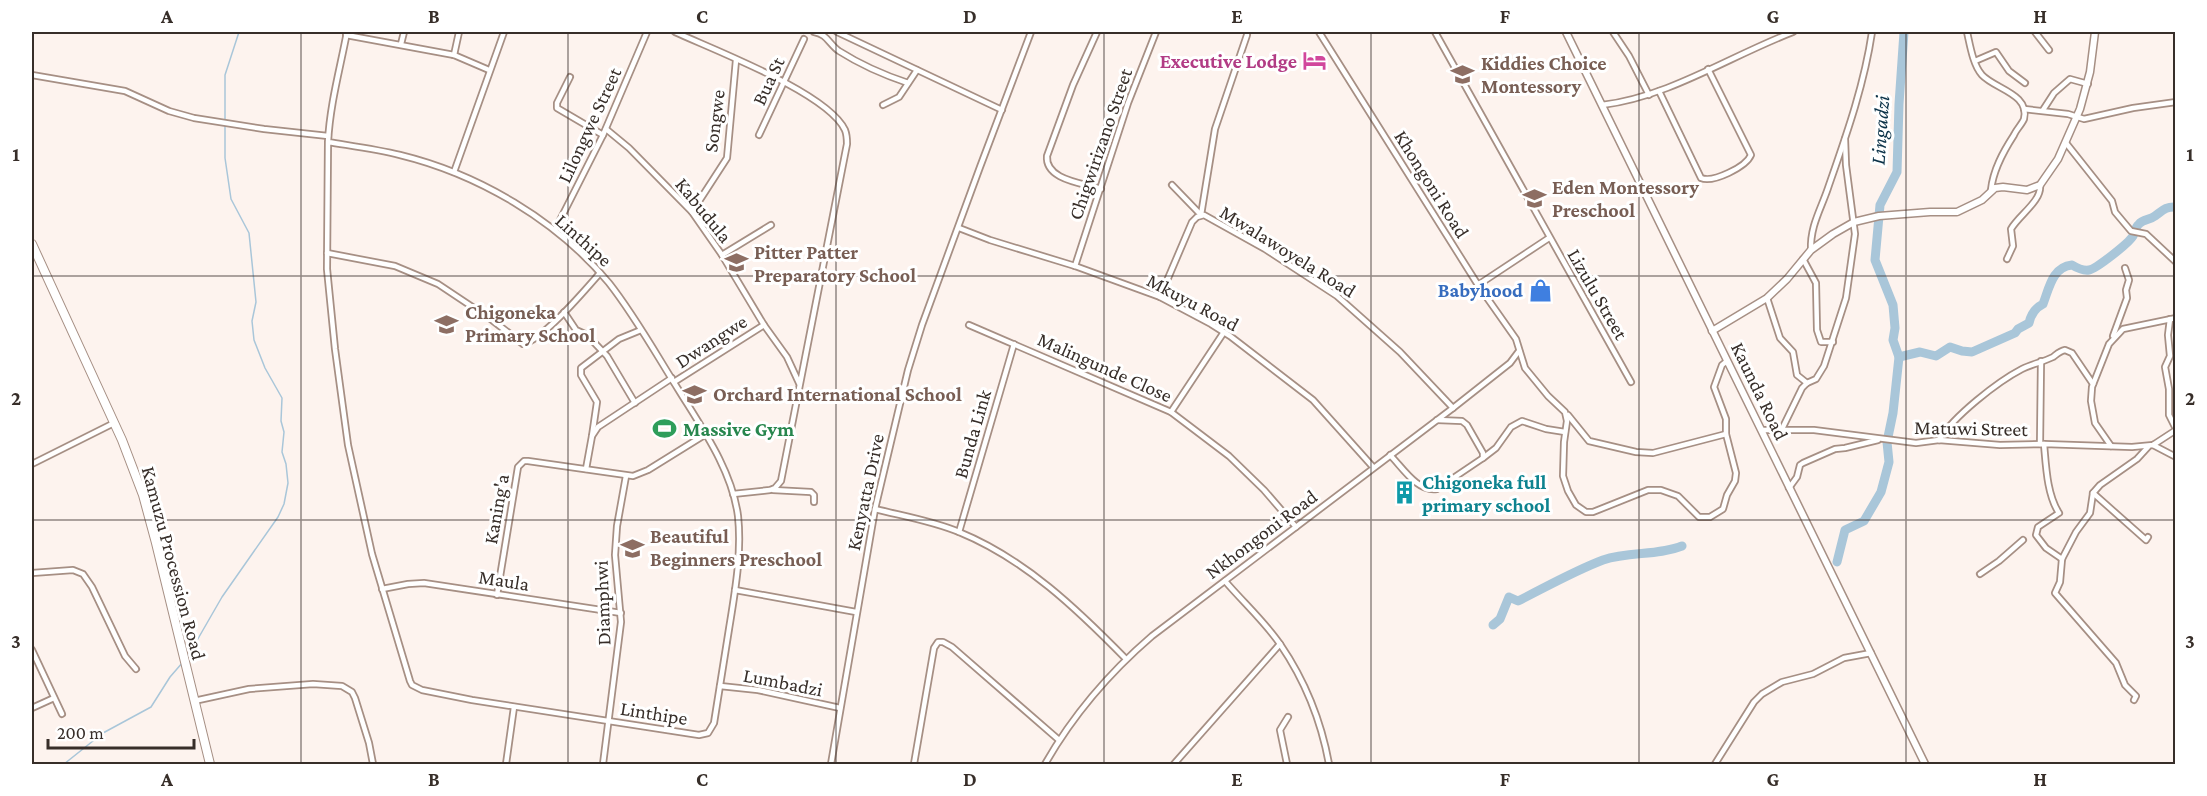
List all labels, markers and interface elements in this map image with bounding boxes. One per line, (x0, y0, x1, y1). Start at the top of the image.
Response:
text: A (160, 5, 174, 27)
text: B (428, 5, 440, 27)
text: C (696, 5, 708, 27)
text: D (963, 5, 977, 27)
text: E (1231, 5, 1243, 27)
text: F (1500, 5, 1511, 27)
text: G (1767, 5, 1780, 27)
text: H (2033, 5, 2047, 27)
hotel icon: Executive Lodge (1302, 48, 1328, 74)
place label: Executive Lodge (1160, 50, 1297, 72)
place label: Kiddies Choice Montessory (1481, 52, 1607, 97)
street label: Bua St (747, 53, 789, 109)
school or university icon: Kiddies Choice Montessory (1450, 61, 1476, 87)
street label: Lilongwe Street (553, 63, 626, 187)
street label: Chigwirizano Street (1064, 65, 1137, 223)
street label: Songwe (699, 88, 730, 154)
water label: Lingadzi (1866, 94, 1894, 165)
street label: Khongoni Road (1389, 126, 1474, 243)
text: 1 (12, 143, 20, 165)
text: 1 (2186, 143, 2194, 165)
street label: Kabudula (671, 173, 737, 247)
place label: Eden Montessory Preschool (1552, 176, 1699, 221)
school or university icon: Eden Montessory Preschool (1521, 186, 1547, 212)
street label: Mwalawoyela Road (1216, 200, 1360, 303)
street label: Linthipe (551, 209, 617, 272)
place label: Pitter Patter Preparatory School (754, 241, 916, 286)
street label: Lizulu Street (1563, 245, 1633, 343)
school or university icon: Pitter Patter Preparatory School (723, 250, 749, 276)
street label: Mkuyu Road (1143, 269, 1243, 336)
shop icon: Babyhood (1528, 277, 1554, 303)
place label: Babyhood (1438, 279, 1523, 301)
place label: Chigoneka Primary School (465, 301, 595, 346)
street label: Dwangwe (671, 310, 752, 373)
school or university icon: Chigoneka Primary School (434, 311, 460, 337)
street label: Malingunde Close (1034, 328, 1176, 407)
street label: Kaunda Road (1727, 339, 1793, 444)
school or university icon: Orchard International School (682, 381, 708, 407)
place label: Orchard International School (713, 383, 962, 405)
text: 2 (11, 387, 21, 409)
street label: Bunda Link (949, 387, 995, 481)
text: 2 (2185, 387, 2195, 409)
sports icon: Massive Gym (652, 416, 678, 442)
street label: Matuwi Street (1914, 416, 2028, 440)
place label: Massive Gym (683, 418, 794, 440)
street label: Kenyatta Drive (842, 431, 889, 553)
street label: Kamuzu Procession Road (138, 464, 211, 663)
place label: Chigoneka full primary school (1422, 471, 1551, 516)
street label: Kaning'a (479, 472, 514, 546)
building icon: Chigoneka full primary school (1391, 480, 1417, 506)
street label: Nkhongoni Road (1201, 485, 1322, 584)
place label: Beautiful Beginners Preschool (650, 525, 822, 570)
school or university icon: Beautiful Beginners Preschool (619, 535, 645, 561)
street label: Diamphwi (590, 560, 615, 646)
street label: Maula (477, 565, 531, 595)
text: 3 (11, 630, 21, 652)
text: 3 (2185, 630, 2195, 652)
street label: Lumbadzi (741, 664, 825, 700)
street label: Linthipe (619, 697, 689, 730)
scale bar (48, 712, 194, 750)
text: 200 m (57, 723, 104, 743)
text: A (160, 768, 174, 790)
text: B (428, 768, 440, 790)
text: C (696, 768, 708, 790)
text: D (963, 768, 977, 790)
text: E (1231, 768, 1243, 790)
text: F (1500, 768, 1511, 790)
text: G (1767, 768, 1780, 790)
text: H (2033, 768, 2047, 790)

